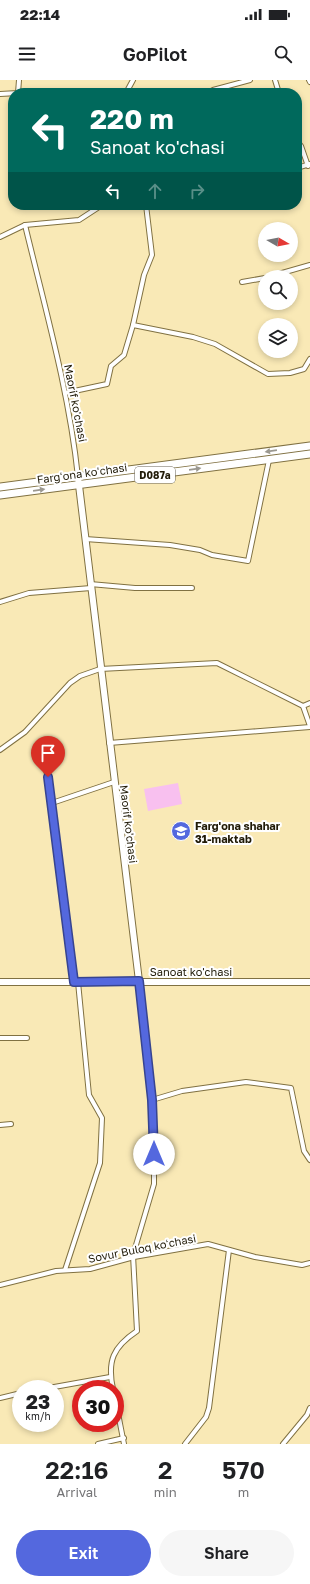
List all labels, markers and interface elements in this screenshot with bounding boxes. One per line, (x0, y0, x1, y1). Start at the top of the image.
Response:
text: 22:14 (20, 5, 60, 23)
icon: menu (16, 43, 38, 65)
text: GoPilot (123, 43, 187, 65)
icon: search (272, 43, 294, 65)
text: 220 m (90, 102, 174, 135)
icon: left (24, 104, 76, 156)
text: Sanoat ko'chasi (90, 136, 225, 158)
icon: left (102, 180, 124, 202)
icon: ahead (144, 180, 166, 202)
icon: right (186, 180, 208, 202)
north arrow (258, 222, 298, 262)
map controls (258, 222, 298, 358)
button: search (258, 270, 298, 310)
button: layers (258, 318, 298, 358)
street label: Maorif ko'chasi (62, 363, 90, 443)
one-way arrow (265, 448, 277, 454)
street label: Fargʻona koʻchasi (36, 460, 128, 486)
one-way arrow (189, 466, 201, 472)
road number: D087a (135, 467, 175, 483)
one-way arrow (33, 487, 45, 493)
pin (31, 736, 65, 777)
icon: arrive (37, 742, 59, 764)
street label: Maorif ko'chasi (118, 784, 140, 864)
place label: Farg'ona shahar 31-maktab (195, 819, 281, 845)
school or university icon: Farg'ona shahar 31-maktab (170, 820, 192, 842)
street label: Sanoat ko'chasi (150, 965, 232, 978)
position arrow (133, 1133, 175, 1175)
street label: Sovur Buloq koʻchasi (87, 1231, 197, 1265)
speed limit sign: 30 (72, 1380, 124, 1432)
text: 23 (26, 1389, 50, 1413)
text: km/h (25, 1410, 51, 1422)
text: 22:16 (45, 1455, 109, 1484)
text: 2 (158, 1455, 172, 1484)
text: 570 (222, 1455, 265, 1484)
text: Arrival (57, 1484, 97, 1500)
text: min (154, 1484, 177, 1500)
text: m (238, 1484, 249, 1500)
button: Exit (16, 1530, 151, 1576)
button: Share (159, 1530, 294, 1576)

